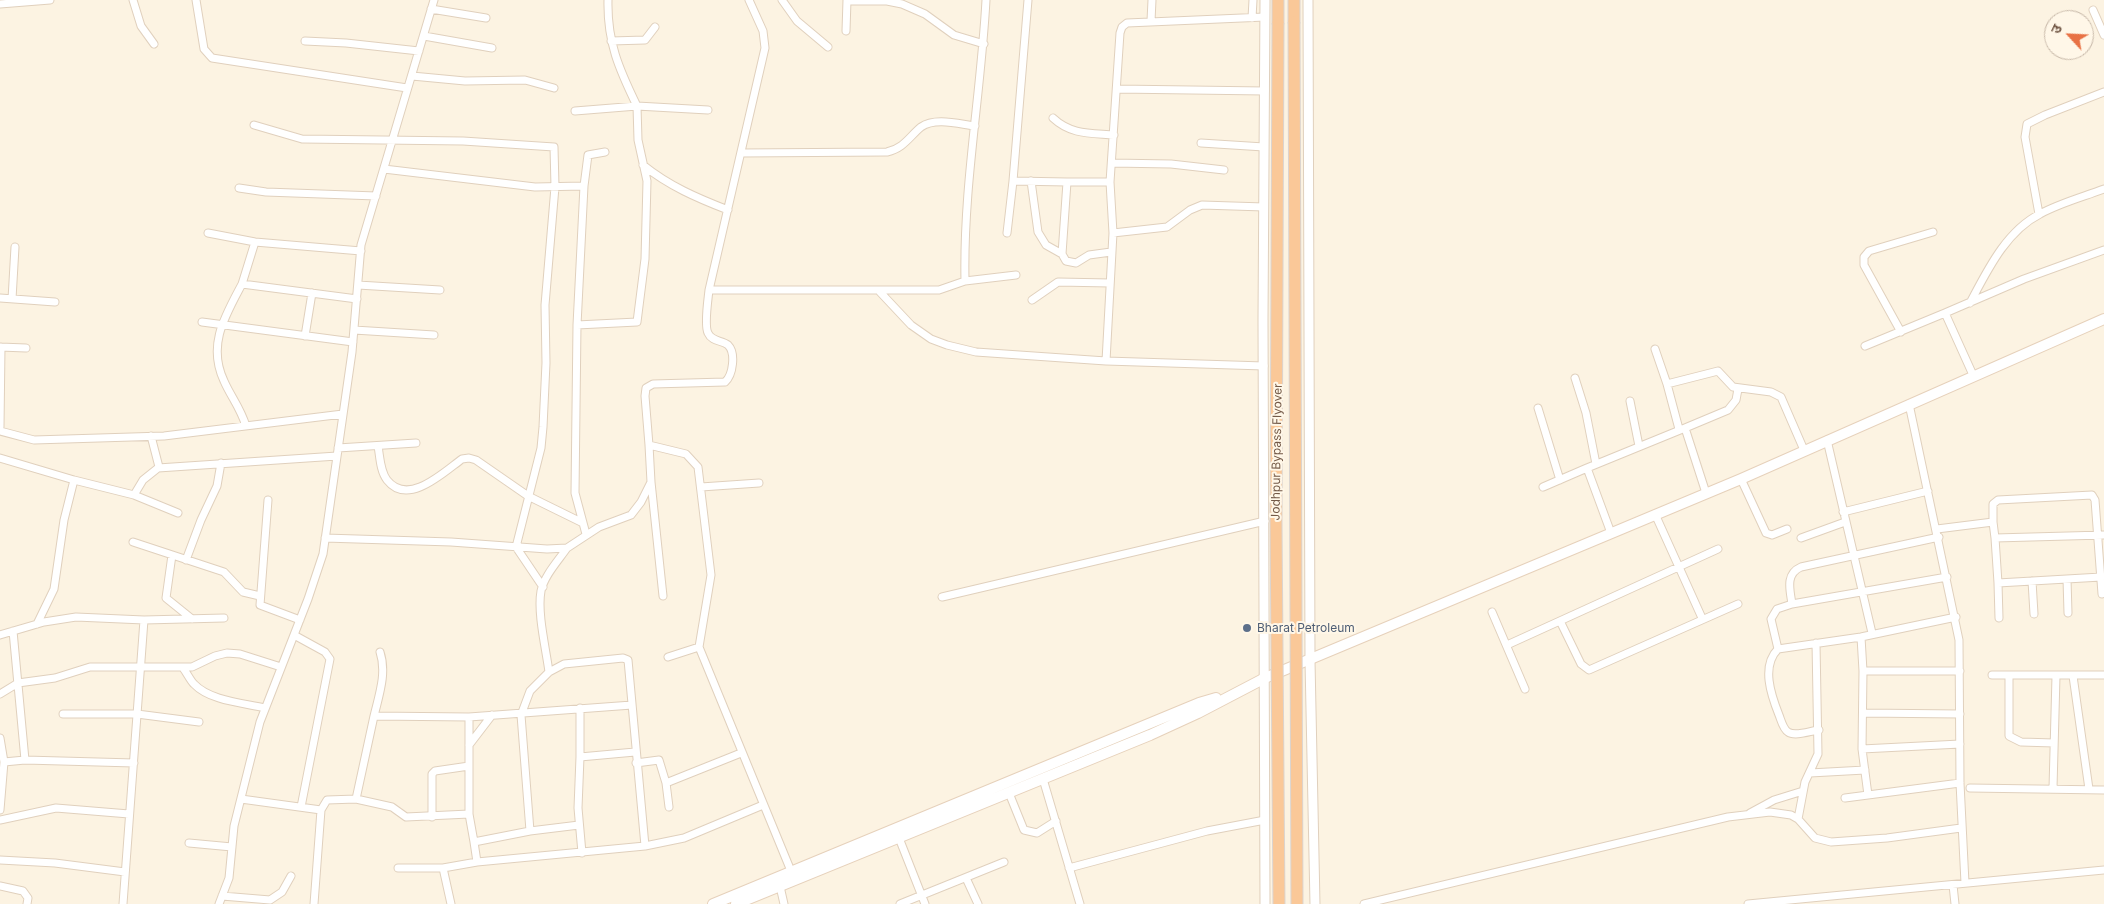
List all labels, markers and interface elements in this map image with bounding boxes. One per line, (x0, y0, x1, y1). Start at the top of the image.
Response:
north arrow (2044, 10, 2094, 60)
text: उ (2046, 22, 2065, 36)
street label: Jodhpur Bypass Flyover (1269, 383, 1285, 521)
place label: Bharat Petroleum (1257, 621, 1355, 635)
marker: Bharat Petroleum (1241, 622, 1253, 634)

